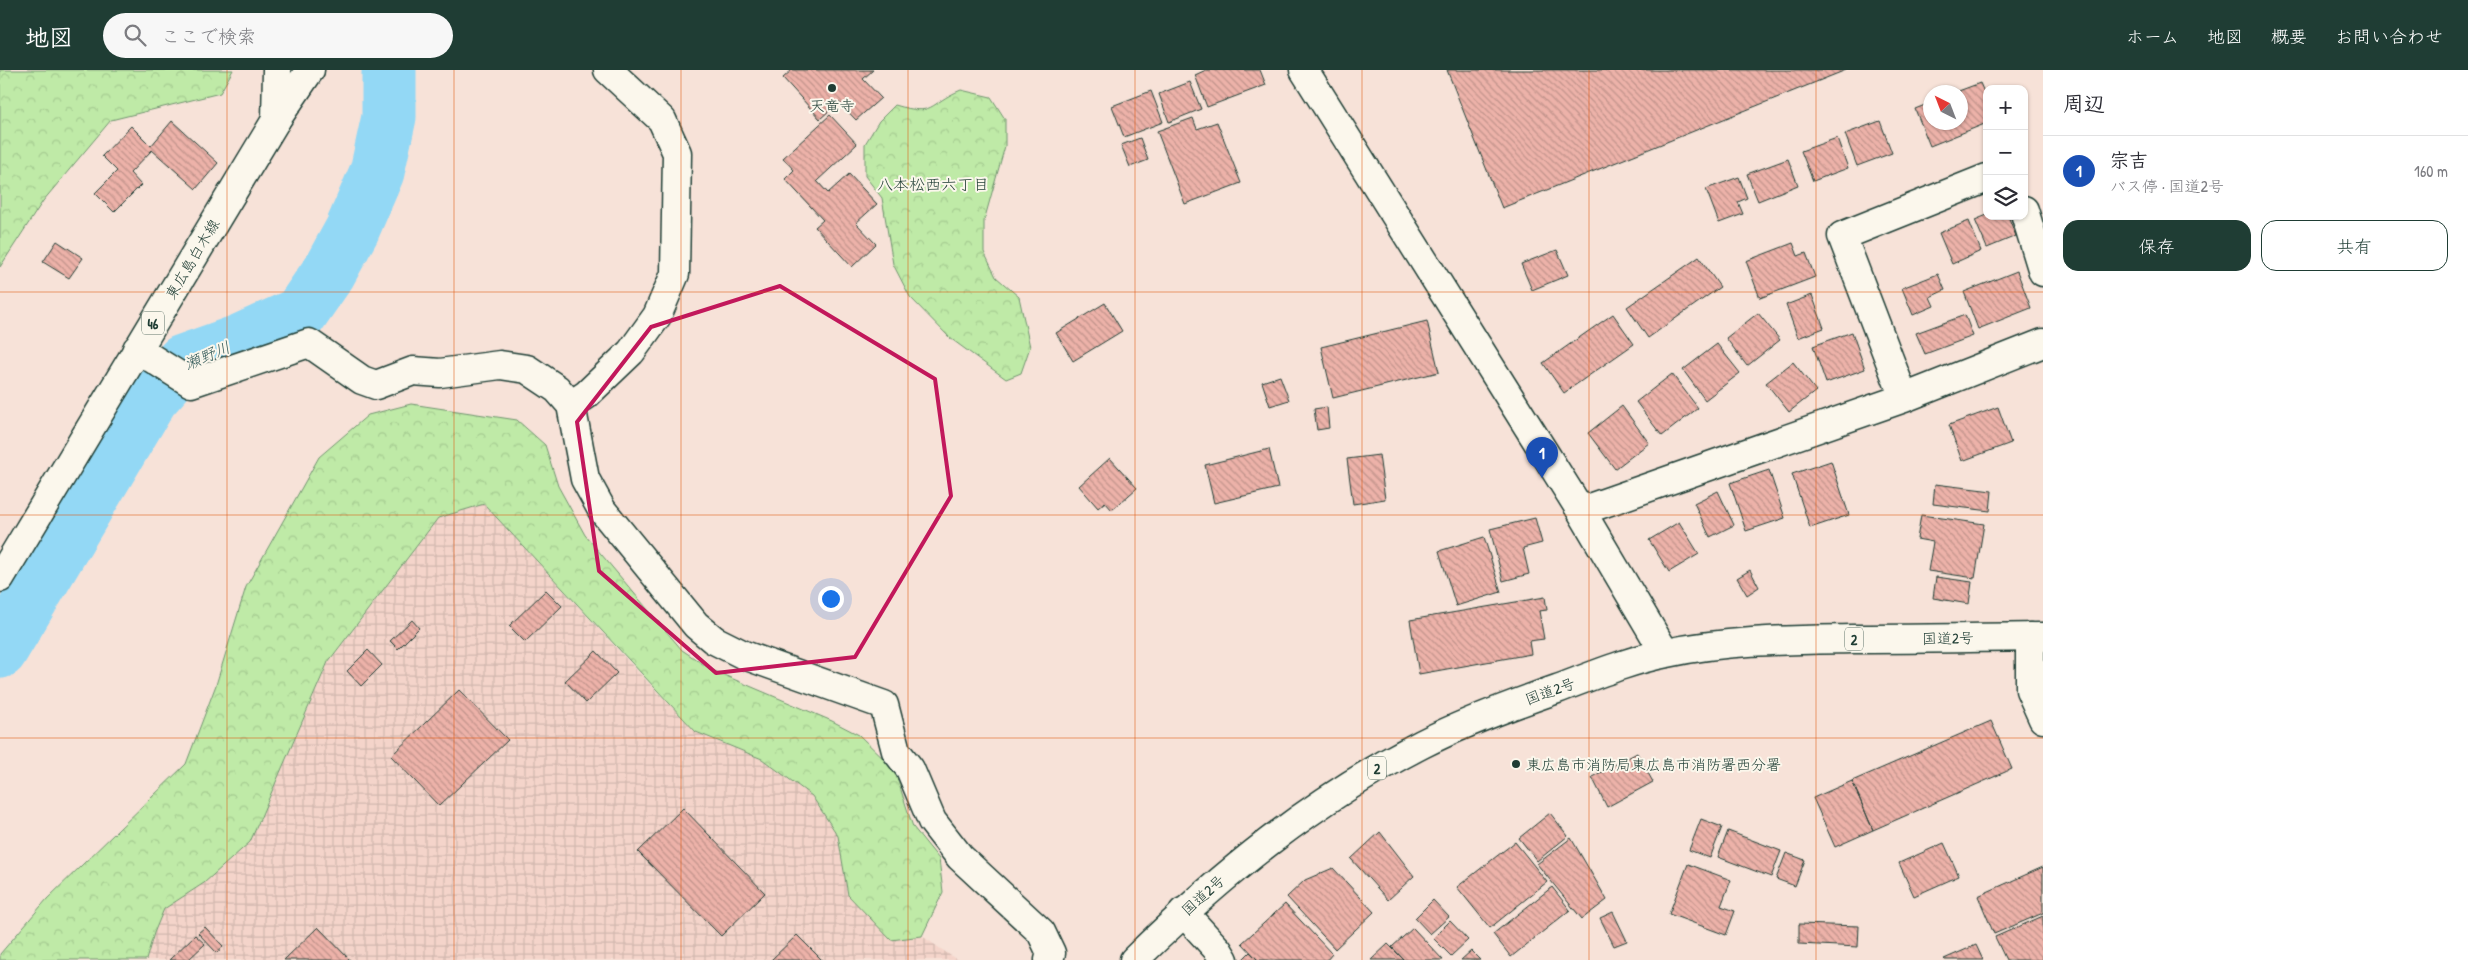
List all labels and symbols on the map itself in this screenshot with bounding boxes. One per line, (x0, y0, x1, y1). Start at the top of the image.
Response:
marker: 天竜寺 (826, 82, 838, 94)
north arrow (1923, 85, 1968, 130)
place label: 天竜寺 (809, 95, 855, 116)
district label: 八本松西六丁目 (877, 173, 989, 195)
street label: 東広島白木線 (160, 215, 224, 303)
road number: 46 (142, 312, 164, 334)
water label: 瀬野川 (181, 335, 233, 375)
pin: 1 (1526, 437, 1558, 478)
your location (818, 586, 844, 612)
street label: 国道2号 (1922, 627, 1974, 649)
road number: 2 (1845, 628, 1863, 650)
street label: 国道2号 (1522, 672, 1578, 710)
place label: 東広島市消防局東広島市消防署西分署 (1526, 754, 1781, 775)
road number: 2 (1368, 756, 1386, 780)
marker: 東広島市消防局東広島市消防署西分署 (1510, 758, 1522, 770)
street label: 国道2号 (1177, 870, 1229, 920)

